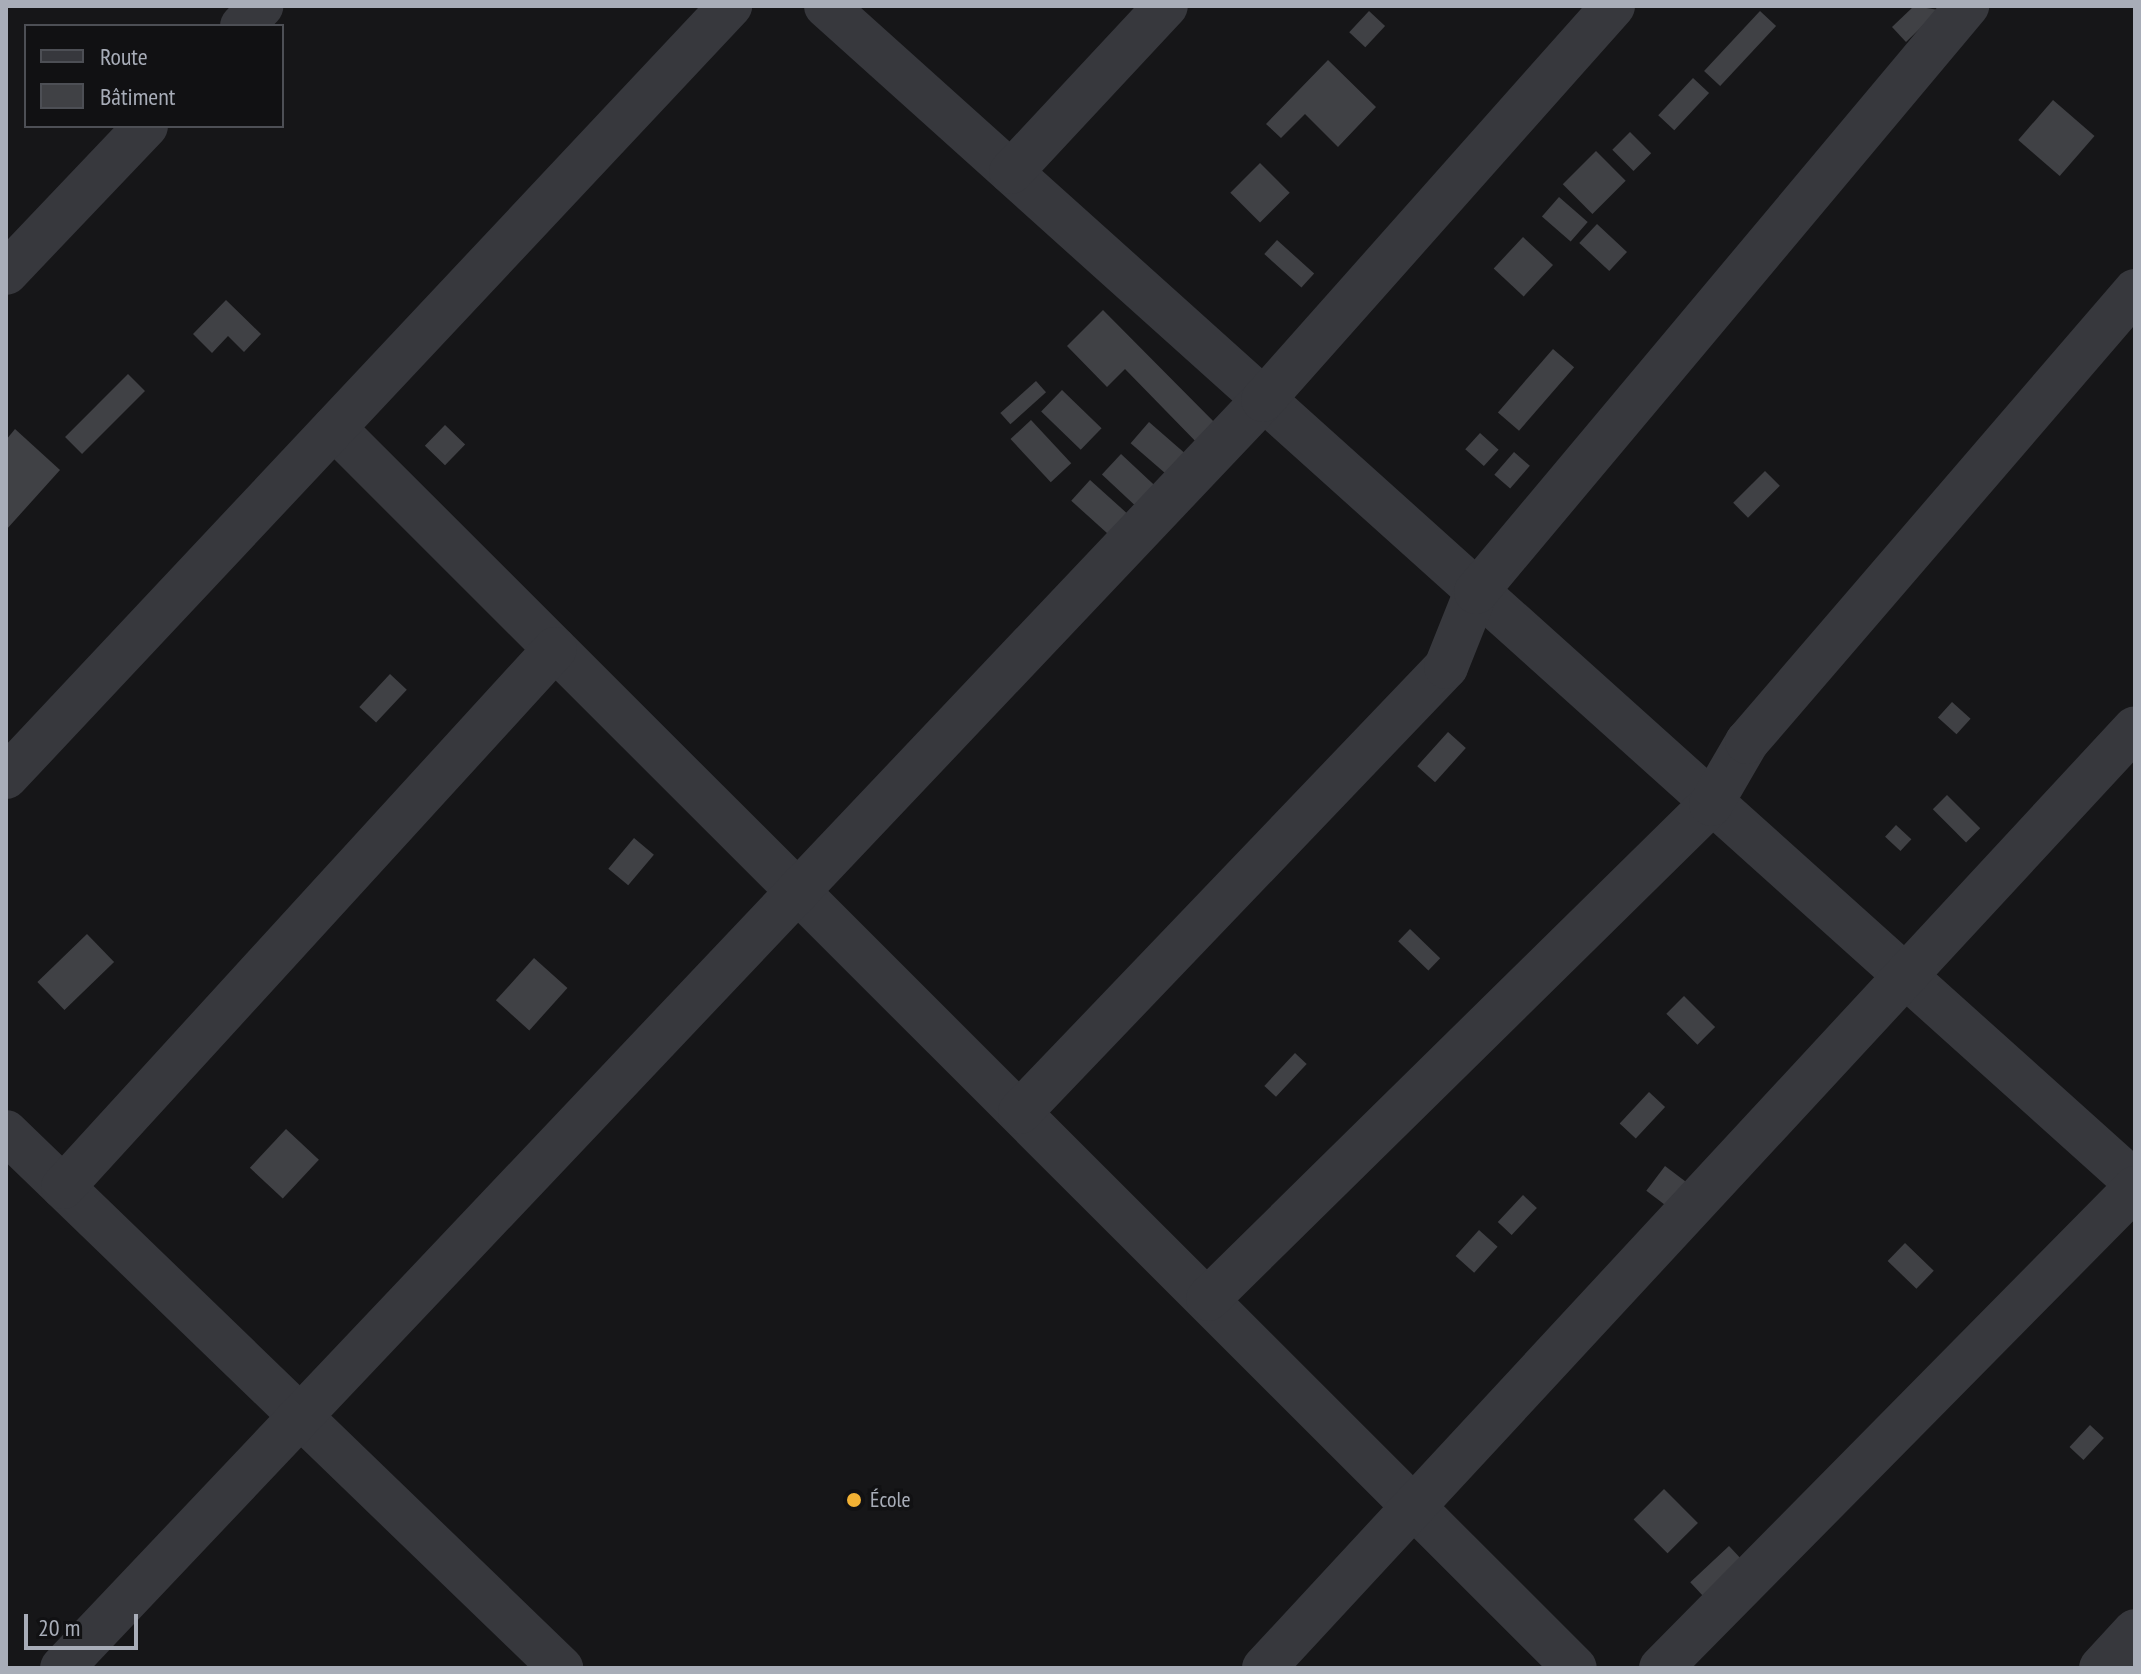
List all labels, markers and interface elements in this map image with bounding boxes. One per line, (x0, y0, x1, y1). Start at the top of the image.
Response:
legend (24, 24, 284, 128)
text: Route (100, 41, 148, 72)
text: Bâtiment (100, 81, 175, 112)
place label: École (870, 1487, 911, 1513)
marker: École (845, 1491, 863, 1509)
scale bar (28, 1598, 142, 1648)
text: 20 m (38, 1612, 80, 1643)

